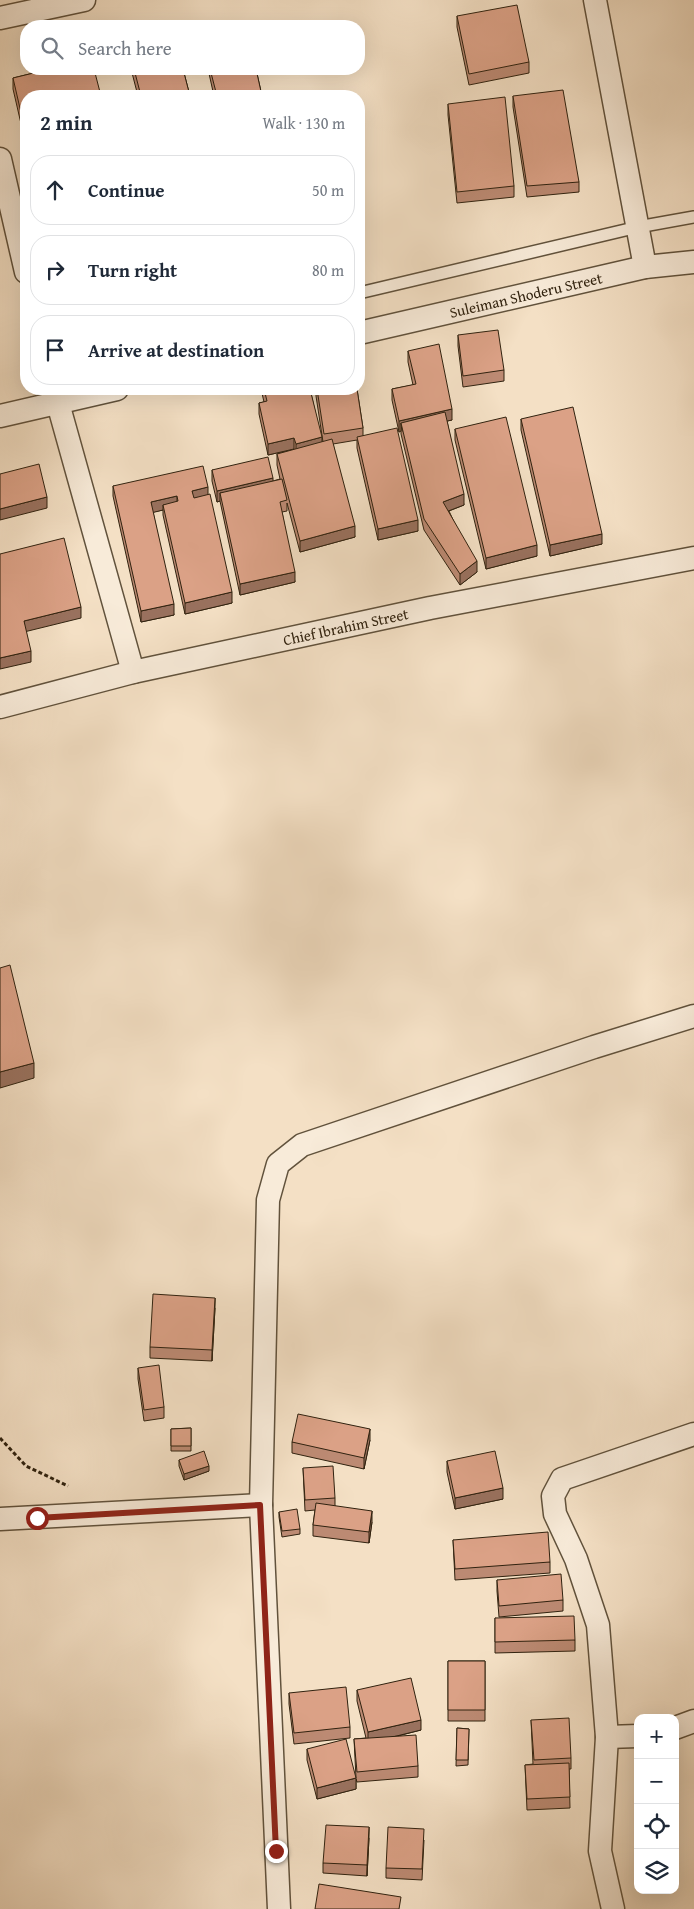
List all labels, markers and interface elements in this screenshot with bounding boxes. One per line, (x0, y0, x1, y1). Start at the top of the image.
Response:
search box (20, 20, 365, 75)
icon: search (38, 34, 66, 62)
text: Search here (78, 34, 172, 62)
text: 2 min (40, 107, 92, 138)
text: Walk · 130 m (262, 111, 345, 135)
icon: ahead (41, 176, 69, 204)
text: Continue (88, 176, 165, 204)
text: 50 m (312, 178, 344, 202)
icon: right (41, 256, 69, 284)
text: Turn right (88, 256, 177, 284)
text: 80 m (312, 258, 344, 282)
street label: Suleiman Shoderu Street (447, 267, 605, 322)
icon: arrive (41, 336, 69, 364)
text: Arrive at destination (88, 336, 264, 364)
street label: Chief Ibrahim Street (281, 602, 411, 650)
route start (26, 1507, 49, 1530)
map controls (634, 1714, 679, 1894)
button: + (634, 1714, 679, 1759)
button: − (634, 1759, 679, 1804)
button: locate (634, 1804, 679, 1849)
route end (265, 1840, 288, 1863)
button: layers (634, 1849, 679, 1894)

